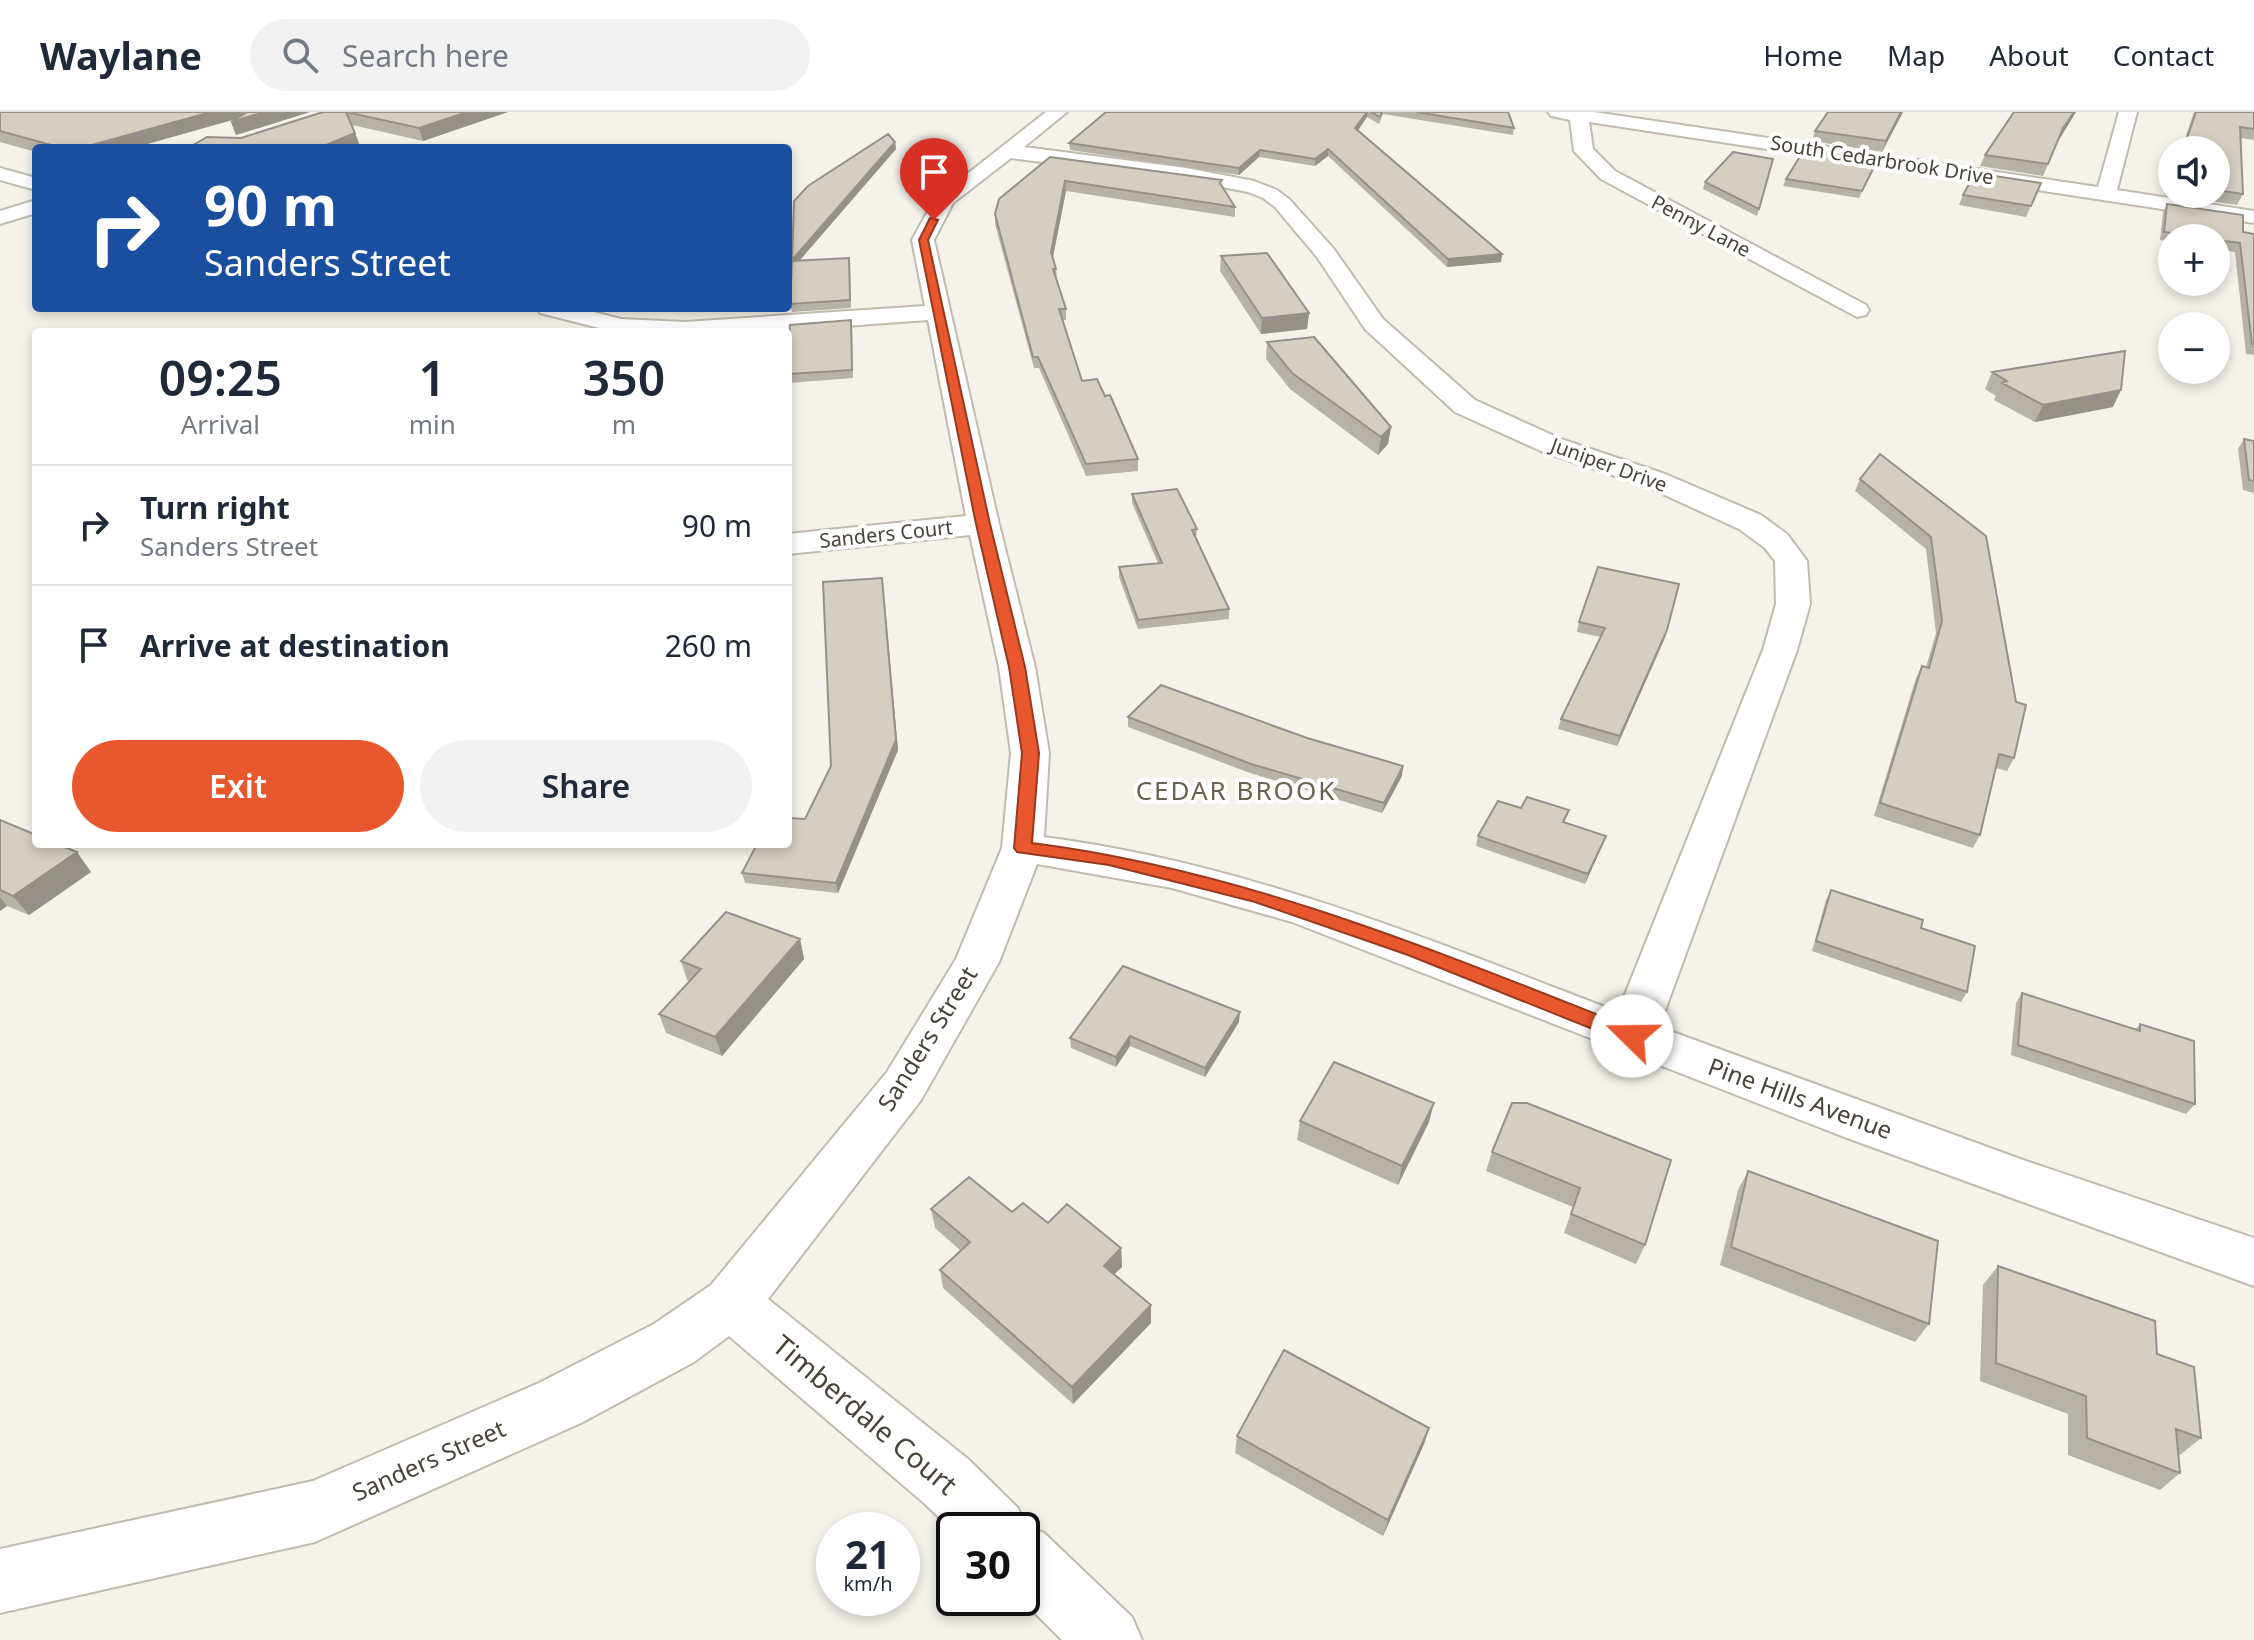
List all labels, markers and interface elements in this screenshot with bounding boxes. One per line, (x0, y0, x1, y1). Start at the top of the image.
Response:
search box (250, 19, 810, 91)
text: Waylane (40, 29, 202, 81)
icon: search (278, 33, 322, 77)
text: Search here (342, 35, 509, 76)
text: Home (1763, 36, 1843, 74)
text: Map (1887, 36, 1945, 74)
text: About (1989, 36, 2069, 74)
text: Contact (2113, 36, 2214, 74)
street label: South Cedarbrook Drive (1769, 129, 1996, 190)
map controls (2158, 136, 2230, 384)
button: sound (2158, 136, 2230, 208)
pin (900, 138, 968, 220)
icon: arrive (912, 150, 956, 194)
text: 90 m (204, 166, 337, 242)
icon: right (72, 176, 176, 280)
street label: Penny Lane (1647, 188, 1756, 263)
button: + (2158, 224, 2230, 296)
text: Sanders Street (204, 238, 451, 287)
button: − (2158, 312, 2230, 384)
text: 09:25 (159, 345, 282, 410)
text: 1 (419, 345, 446, 410)
text: 350 (583, 345, 665, 410)
text: Arrival (181, 406, 260, 442)
text: min (409, 406, 456, 442)
text: m (612, 406, 636, 442)
street label: Juniper Drive (1545, 430, 1671, 498)
text: Turn right (140, 487, 290, 528)
icon: right (72, 503, 116, 547)
text: 90 m (682, 505, 752, 546)
street label: Sanders Court (818, 513, 954, 554)
text: Sanders Street (140, 528, 318, 564)
icon: arrive (72, 623, 116, 667)
text: Arrive at destination (140, 625, 450, 666)
text: 260 m (665, 625, 752, 666)
button: Exit (72, 740, 404, 832)
button: Share (420, 740, 752, 832)
district label: CEDAR BROOK (1136, 772, 1336, 808)
street label: Sanders Street (869, 959, 984, 1117)
position arrow (1590, 994, 1674, 1078)
street label: Pine Hills Avenue (1704, 1049, 1897, 1146)
street label: Timberdale Court (765, 1326, 966, 1503)
street label: Sanders Street (347, 1411, 511, 1508)
speed limit sign: 30 (936, 1512, 1040, 1616)
text: 21 (845, 1526, 891, 1581)
text: km/h (843, 1570, 893, 1597)

